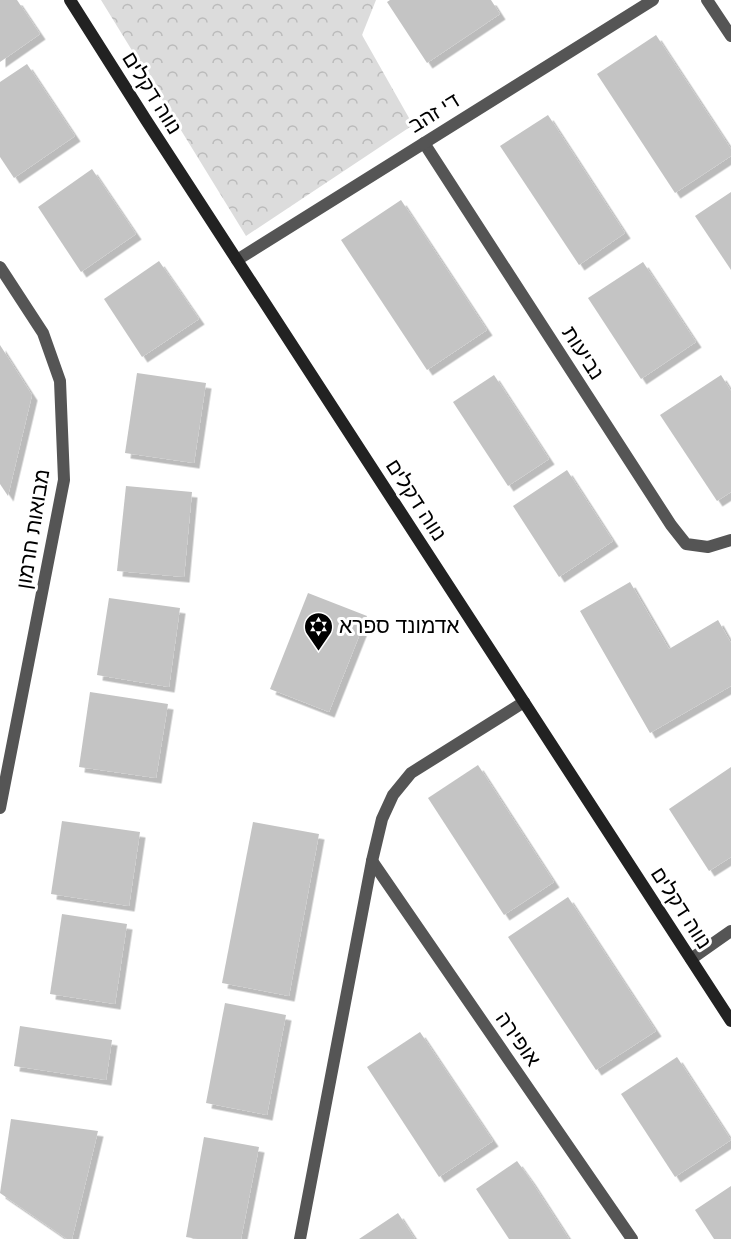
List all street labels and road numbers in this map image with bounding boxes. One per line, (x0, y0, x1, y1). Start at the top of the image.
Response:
street label: נווה דקלים (118, 47, 187, 138)
street label: די זהב (404, 88, 464, 137)
street label: נביעות (558, 322, 609, 383)
street label: נווה דקלים (382, 455, 451, 545)
street label: מבואות חרמון (12, 467, 53, 591)
street label: נווה דקלים (647, 863, 716, 953)
street label: אופירה (492, 1007, 545, 1070)

